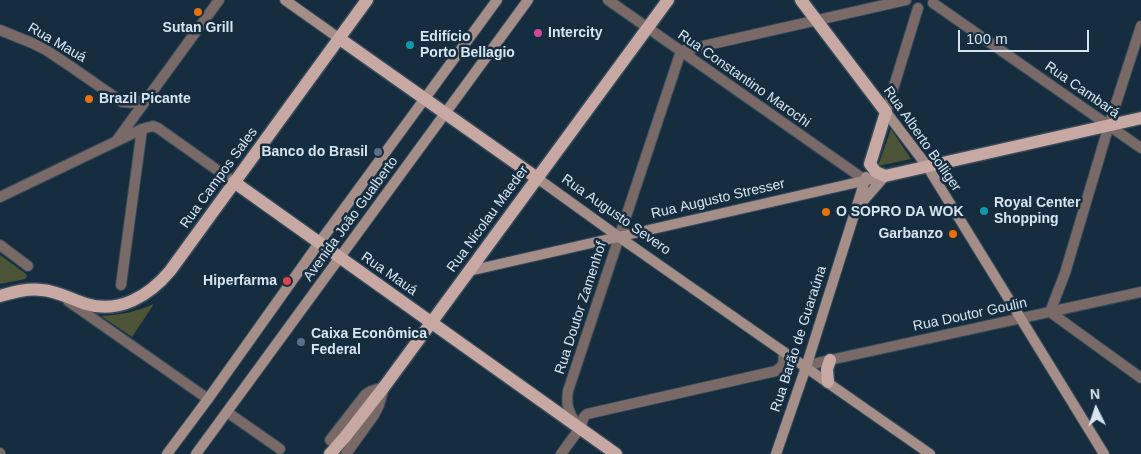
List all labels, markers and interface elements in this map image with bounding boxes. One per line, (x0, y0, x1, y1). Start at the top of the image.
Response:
marker: Sutan Grill (192, 6, 204, 18)
street label: Rua Mauá (25, 20, 89, 66)
place label: Sutan Grill (163, 20, 233, 36)
scale bar (961, 20, 1092, 52)
place label: Intercity (548, 25, 602, 41)
marker: Intercity (532, 27, 544, 39)
street label: Rua Constantino Marochi (674, 27, 814, 131)
place label: Edifício Porto Bellagio (420, 29, 515, 62)
text: 100 m (966, 30, 1008, 47)
marker: Edifício Porto Bellagio (404, 39, 416, 51)
street label: Rua Cambará (1041, 58, 1123, 122)
street label: Rua Alberto Bolliger (879, 83, 965, 195)
place label: Brazil Picante (99, 91, 191, 107)
marker: Brazil Picante (83, 93, 95, 105)
street label: Rua Campos Sales (177, 124, 261, 232)
place label: Banco do Brasil (261, 144, 368, 160)
marker: Banco do Brasil (372, 146, 384, 158)
street label: Avenida João Gualberto (300, 153, 402, 285)
street label: Rua Nicolau Maeder (444, 162, 532, 276)
street label: Rua Augusto Severo (558, 171, 674, 259)
street label: Rua Augusto Stresser (649, 175, 787, 223)
place label: Royal Center Shopping (994, 195, 1080, 228)
place label: O SOPRO DA WOK (836, 204, 964, 220)
marker: Royal Center Shopping (978, 205, 990, 217)
marker: O SOPRO DA WOK (820, 206, 832, 218)
place label: Garbanzo (878, 226, 943, 242)
marker: Garbanzo (947, 228, 959, 240)
street label: Rua Doutor Zamenhof (552, 240, 610, 376)
street label: Rua Mauá (358, 249, 420, 299)
street label: Rua Barão de Guaraúna (767, 264, 831, 414)
place label: Hiperfarma (203, 273, 277, 289)
marker: Hiperfarma (281, 275, 293, 287)
street label: Rua Doutor Goulin (912, 295, 1028, 335)
place label: Caixa Econômica Federal (311, 326, 427, 358)
marker: Caixa Econômica Federal (295, 336, 307, 348)
north arrow (1071, 384, 1121, 434)
text: N (1089, 386, 1101, 402)

